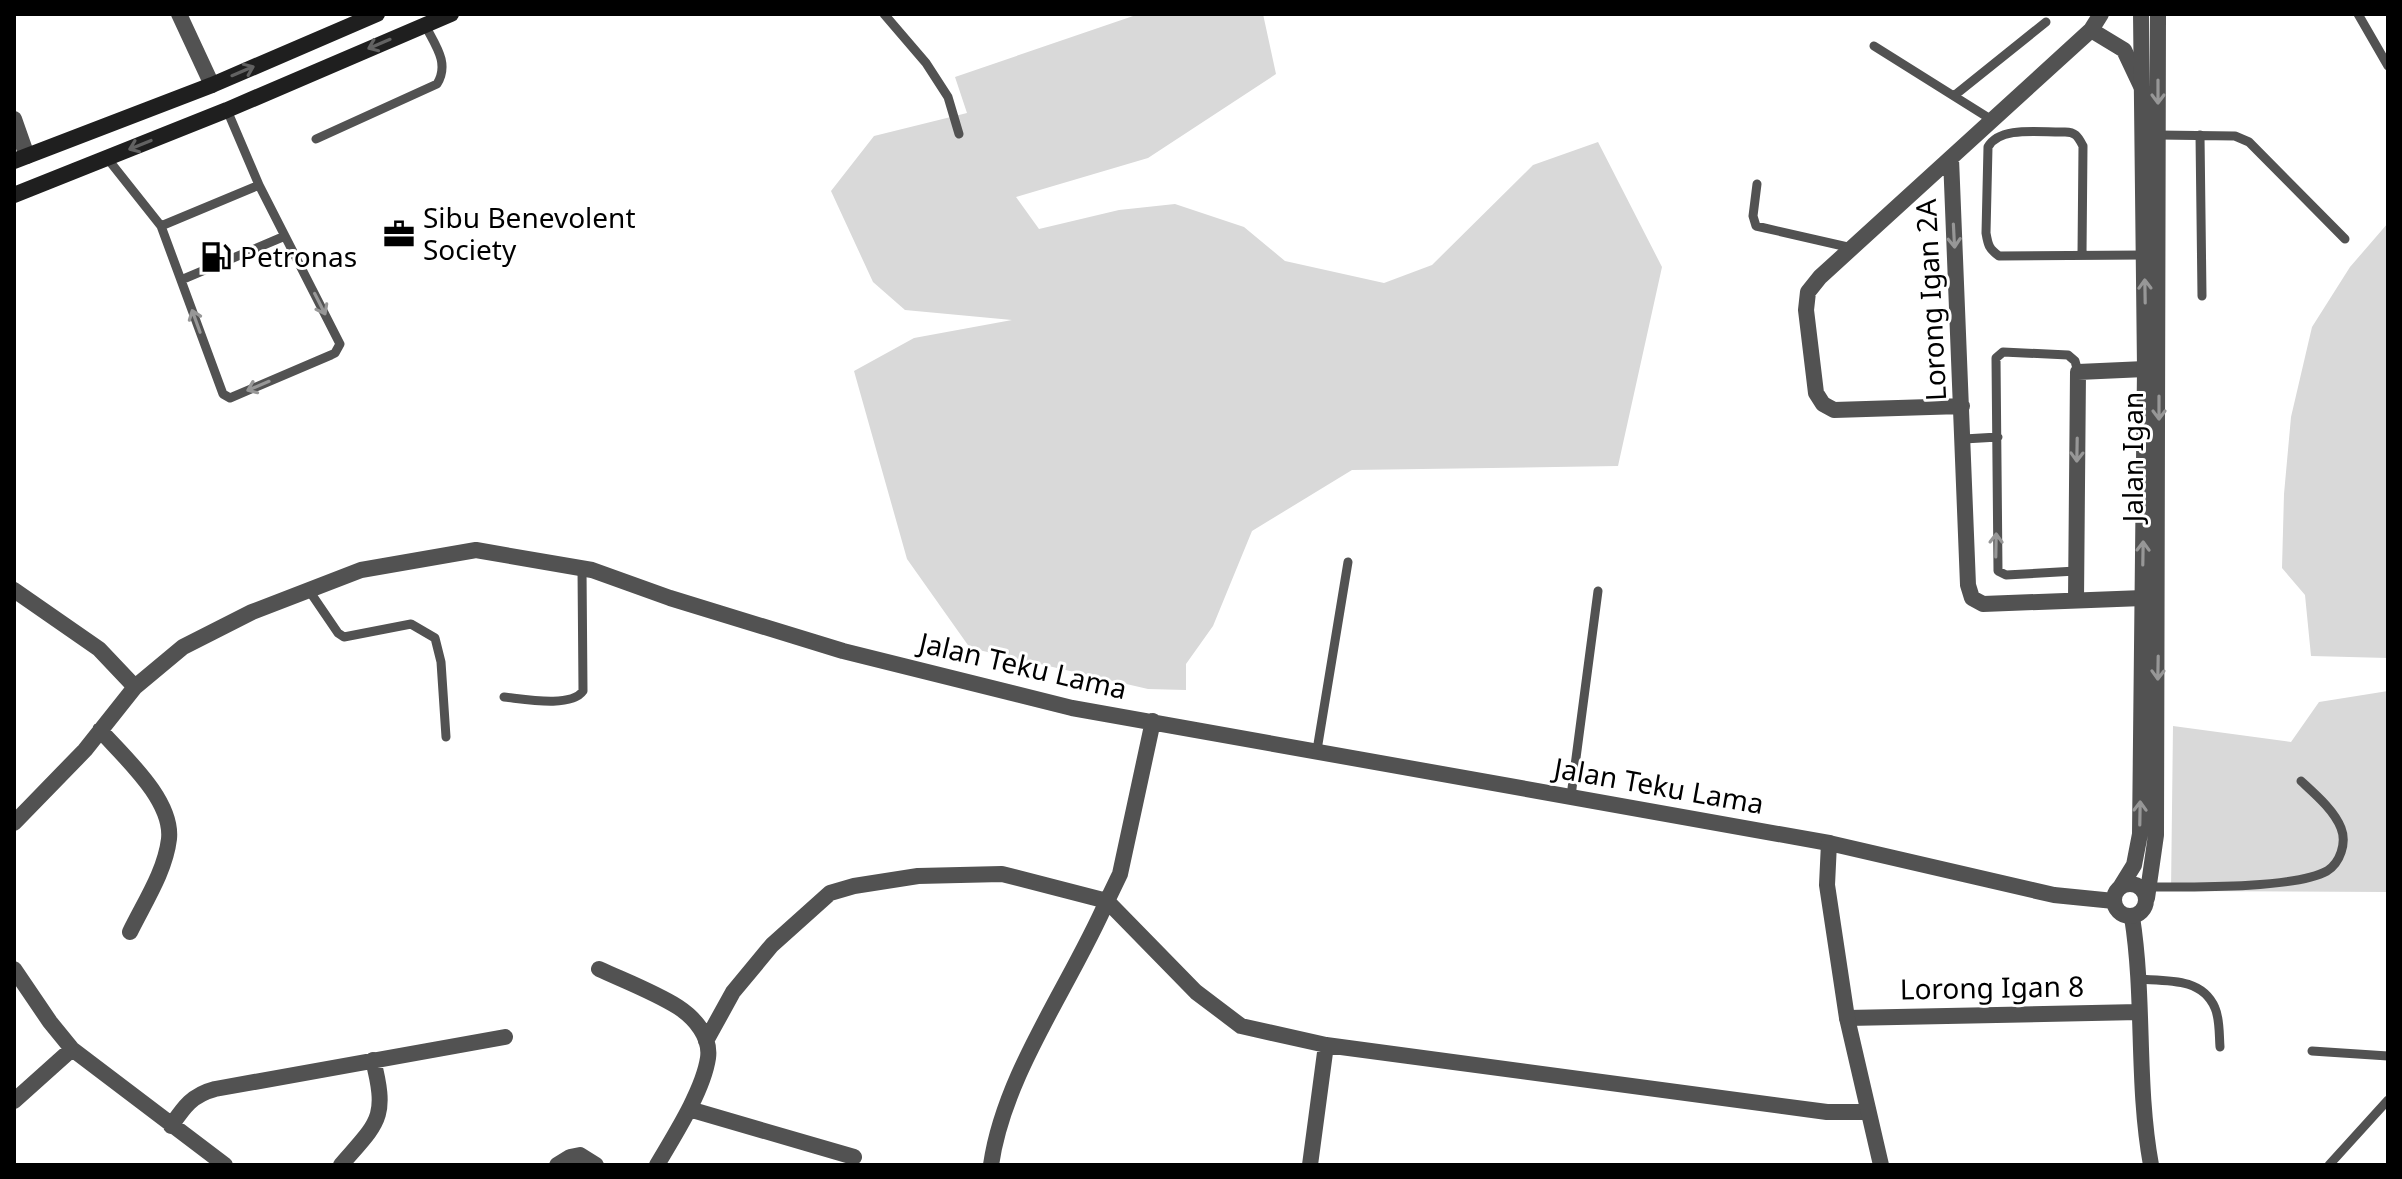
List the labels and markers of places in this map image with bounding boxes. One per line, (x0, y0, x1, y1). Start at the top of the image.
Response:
place label: Sibu Benevolent Society (423, 198, 636, 268)
office icon: Sibu Benevolent Society (382, 217, 416, 251)
place label: Petronas (240, 237, 357, 275)
fuel station icon: Petronas (199, 240, 233, 274)

